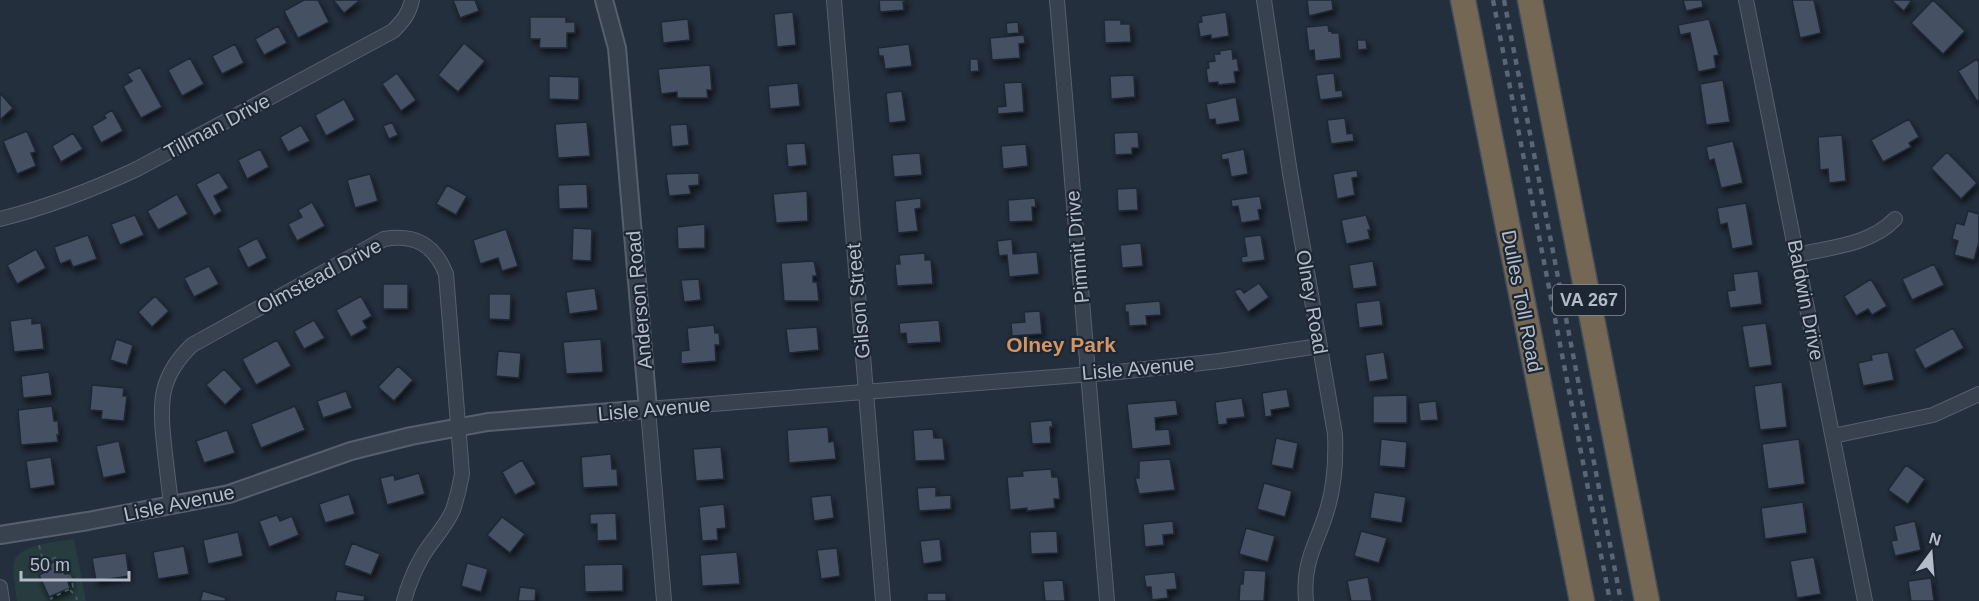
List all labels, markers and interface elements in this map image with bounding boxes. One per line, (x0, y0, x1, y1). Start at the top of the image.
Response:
street label: Tillman Drive (161, 89, 273, 163)
street label: Pimmit Drive (1061, 190, 1093, 304)
street label: Dulles Toll Road (1497, 228, 1547, 374)
street label: Anderson Road (622, 230, 656, 370)
street label: Olmstead Drive (253, 234, 385, 318)
street label: Baldwin Drive (1784, 238, 1828, 362)
street label: Gilson Street (842, 242, 874, 360)
street label: Olney Road (1292, 248, 1332, 356)
road number: VA 267 (1553, 285, 1625, 315)
district label: Olney Park (1006, 333, 1116, 356)
street label: Lisle Avenue (1081, 352, 1195, 384)
street label: Lisle Avenue (597, 393, 711, 425)
street label: Lisle Avenue (121, 480, 237, 526)
north arrow (1901, 523, 1961, 583)
text: N (1927, 529, 1943, 549)
scale bar (21, 544, 129, 582)
text: 50 m (30, 555, 70, 575)

